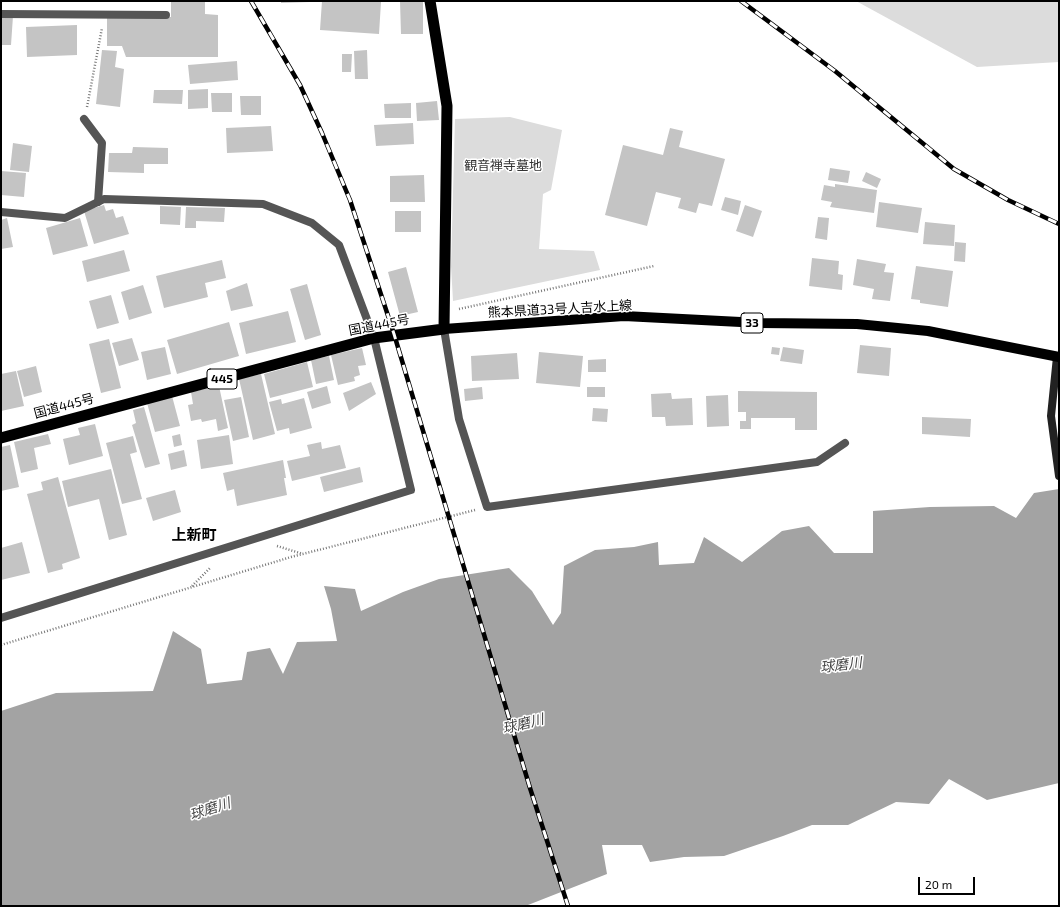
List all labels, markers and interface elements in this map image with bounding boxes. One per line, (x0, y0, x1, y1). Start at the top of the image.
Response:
park label: 観音禅寺墓地 (464, 158, 542, 174)
street label: 熊本県道33号人吉水上線 (487, 297, 633, 321)
street label: 国道445号 (347, 311, 411, 339)
road number: 33 (741, 313, 763, 333)
road number: 445 (207, 369, 237, 389)
street label: 国道445号 (32, 390, 96, 422)
district label: 上新町 (172, 526, 216, 544)
water label: 球磨川 (819, 654, 863, 676)
water label: 球磨川 (501, 711, 545, 737)
water label: 球磨川 (187, 795, 233, 823)
scale bar (920, 869, 977, 895)
text: 20 m (925, 877, 952, 891)

